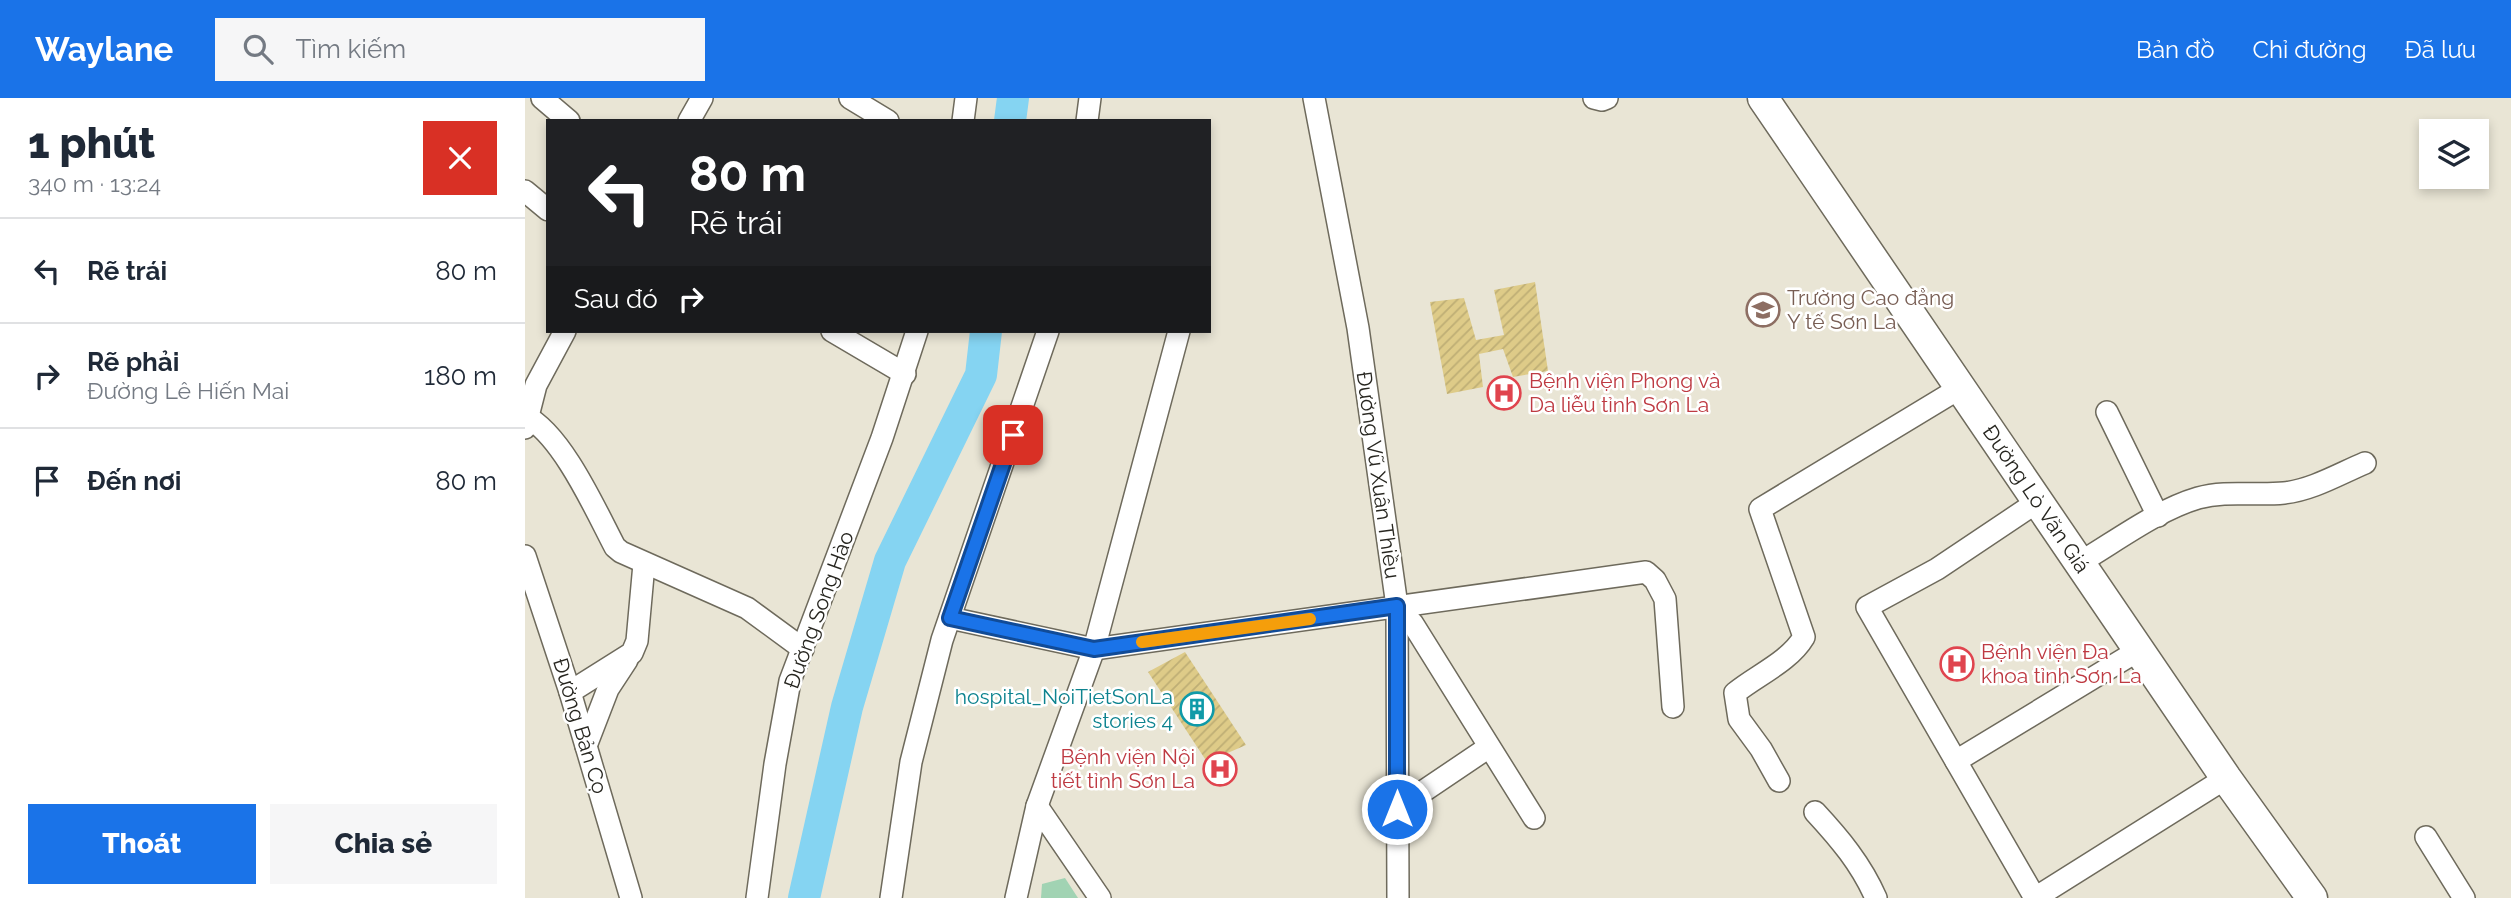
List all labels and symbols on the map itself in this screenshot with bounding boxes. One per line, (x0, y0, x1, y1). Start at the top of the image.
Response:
place label: Trường Cao đẳng Y tế Sơn La (1787, 285, 1954, 334)
school or university icon: Trường Cao đẳng Y tế Sơn La (1744, 291, 1782, 329)
place label: Bệnh viện Phong và Da liễu tỉnh Sơn La (1529, 368, 1720, 417)
street label: Đường Vũ Xuân Thiều (1352, 370, 1405, 580)
hospital icon: Bệnh viện Phong và Da liễu tỉnh Sơn La (1485, 374, 1523, 412)
pin (983, 405, 1043, 465)
street label: Đường Lò Văn Giá (1978, 420, 2095, 577)
street label: Đường Song Hào (778, 528, 859, 692)
place label: Bệnh viện Đa khoa tỉnh Sơn La (1981, 639, 2142, 688)
hospital icon: Bệnh viện Đa khoa tỉnh Sơn La (1938, 645, 1976, 683)
street label: Đường Bản Cọ (548, 655, 613, 797)
place label: hospital_NoiTietSonLa stories 4 (955, 684, 1173, 733)
building icon: hospital_NoiTietSonLa stories 4 (1178, 690, 1216, 728)
place label: Bệnh viện Nội tiết tỉnh Sơn La (1051, 744, 1195, 793)
hospital icon: Bệnh viện Nội tiết tỉnh Sơn La (1201, 750, 1239, 788)
position arrow (1360, 772, 1434, 846)

